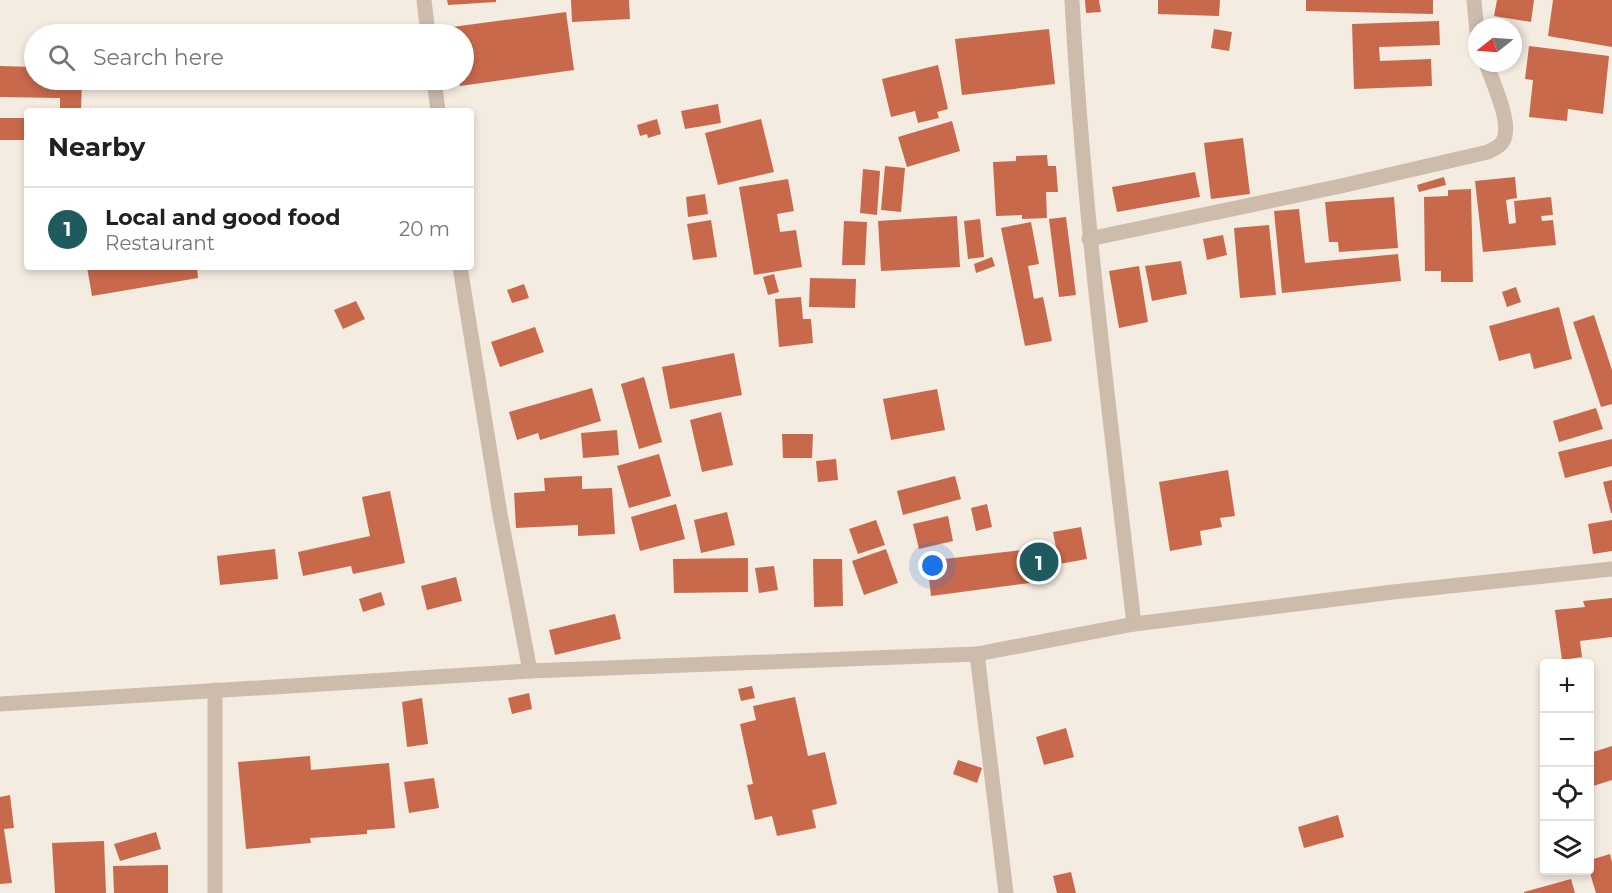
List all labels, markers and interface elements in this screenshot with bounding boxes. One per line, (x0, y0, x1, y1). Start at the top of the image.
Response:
north arrow (1468, 18, 1522, 72)
search box (24, 24, 474, 90)
icon: search (45, 41, 78, 74)
text: Search here (93, 44, 224, 71)
text: Nearby (48, 131, 145, 163)
text: Local and good food (105, 204, 340, 231)
text: 1 (64, 217, 71, 241)
text: 20 m (399, 217, 450, 241)
text: Restaurant (105, 231, 215, 255)
pin: 1 (1020, 540, 1058, 584)
your location (918, 551, 947, 580)
map controls (1540, 659, 1594, 875)
button: + (1540, 659, 1594, 713)
button: − (1540, 713, 1594, 767)
button: locate (1540, 767, 1594, 821)
button: layers (1540, 821, 1594, 875)

